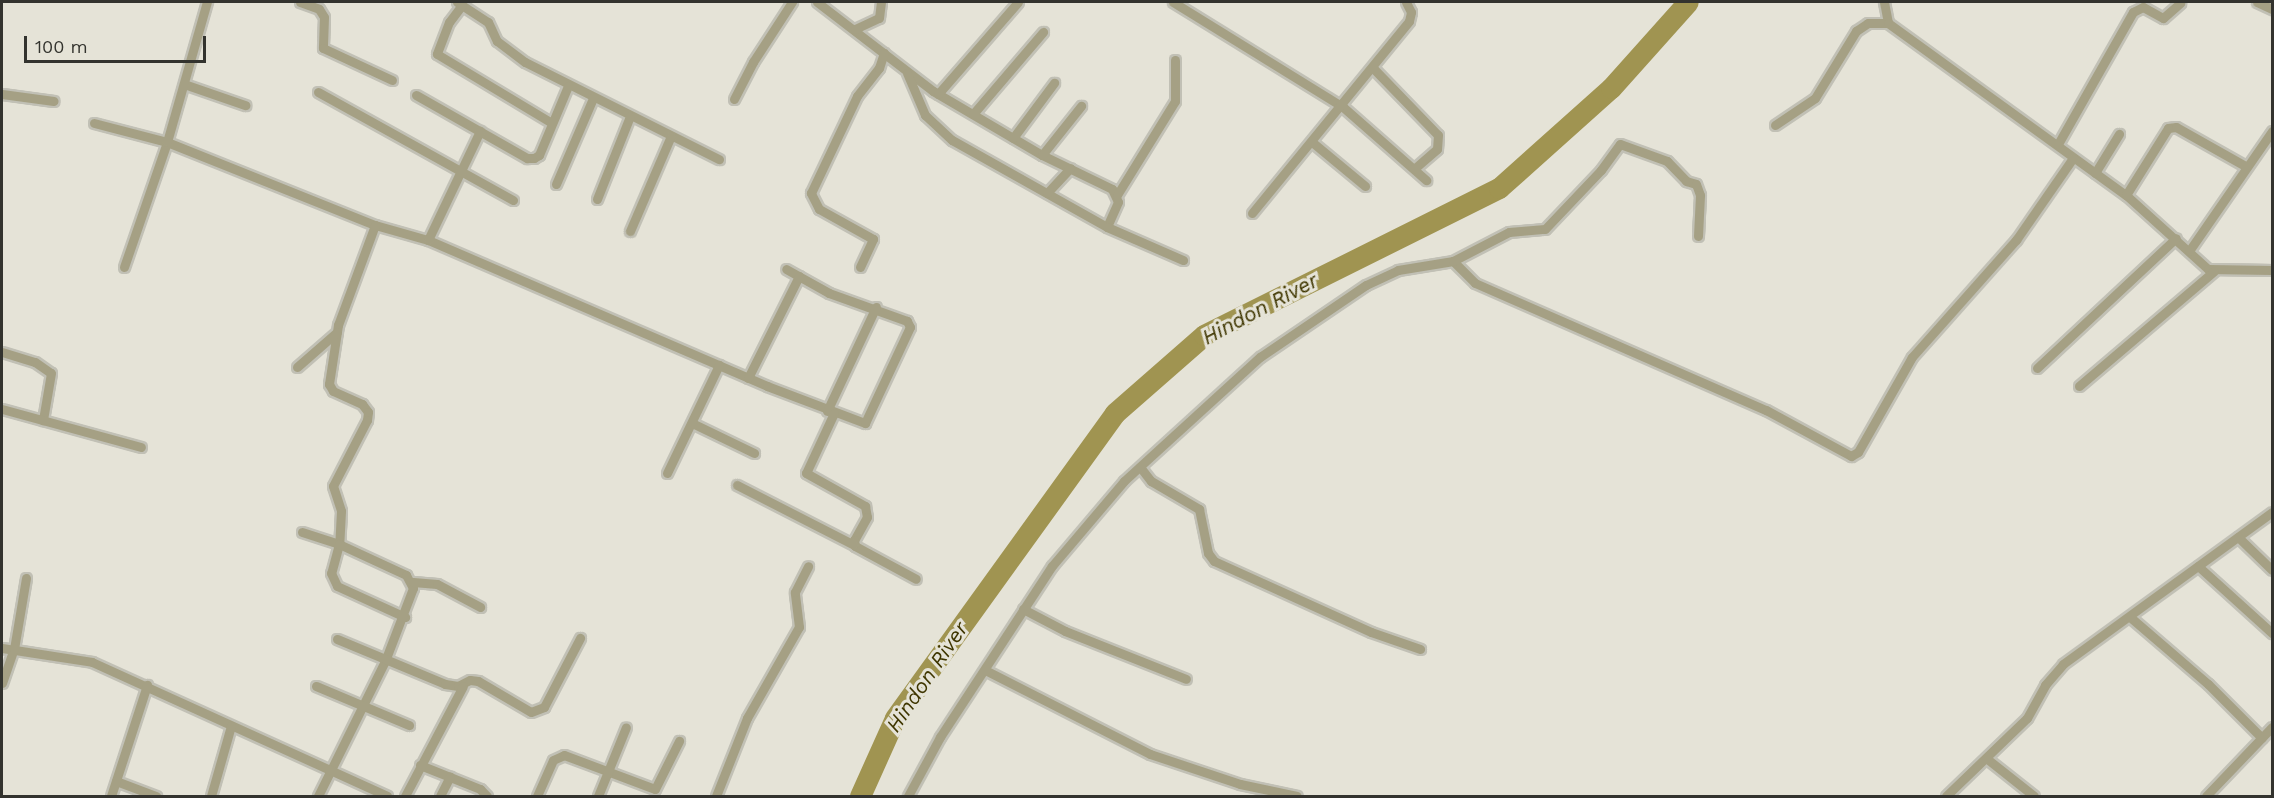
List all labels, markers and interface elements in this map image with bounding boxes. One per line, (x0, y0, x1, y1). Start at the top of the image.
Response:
scale bar (27, 24, 208, 62)
text: 100 m (35, 36, 88, 57)
water label: Hindon River (1198, 268, 1322, 350)
water label: Hindon River (881, 617, 973, 737)

